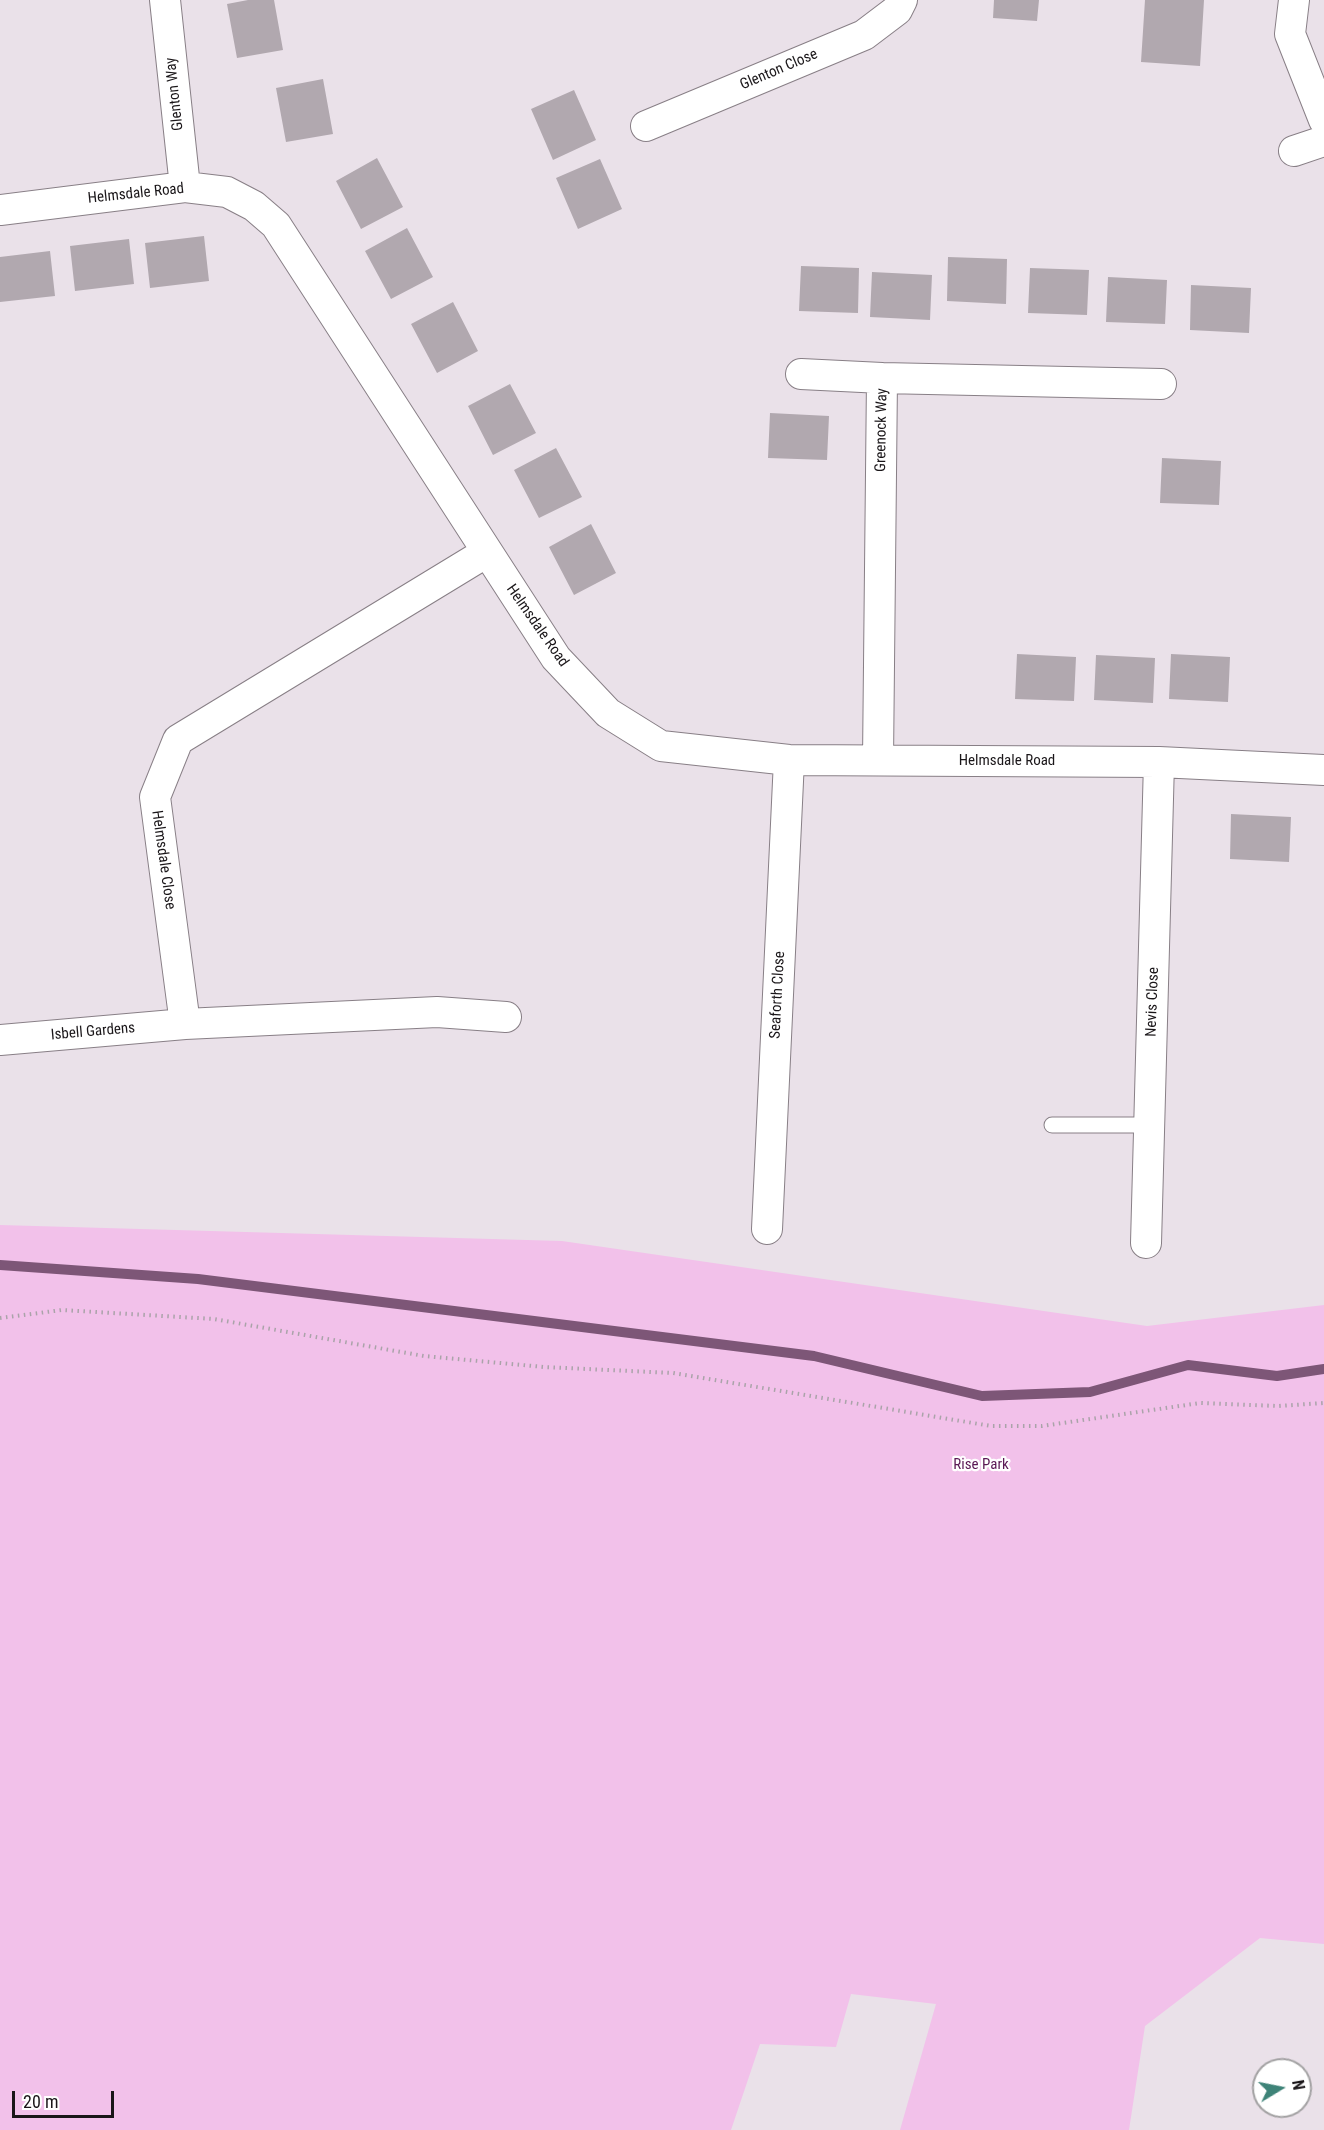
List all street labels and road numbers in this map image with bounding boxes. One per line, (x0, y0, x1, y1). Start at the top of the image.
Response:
street label: Glenton Close (738, 46, 820, 94)
street label: Glenton Way (162, 56, 188, 132)
street label: Helmsdale Road (87, 180, 185, 208)
street label: Greenock Way (872, 388, 892, 472)
street label: Helmsdale Road (502, 581, 572, 671)
street label: Helmsdale Road (959, 752, 1055, 770)
street label: Helmsdale Close (147, 809, 179, 911)
street label: Seaforth Close (767, 951, 789, 1039)
street label: Nevis Close (1143, 967, 1163, 1037)
street label: Isbell Gardens (50, 1019, 136, 1045)

